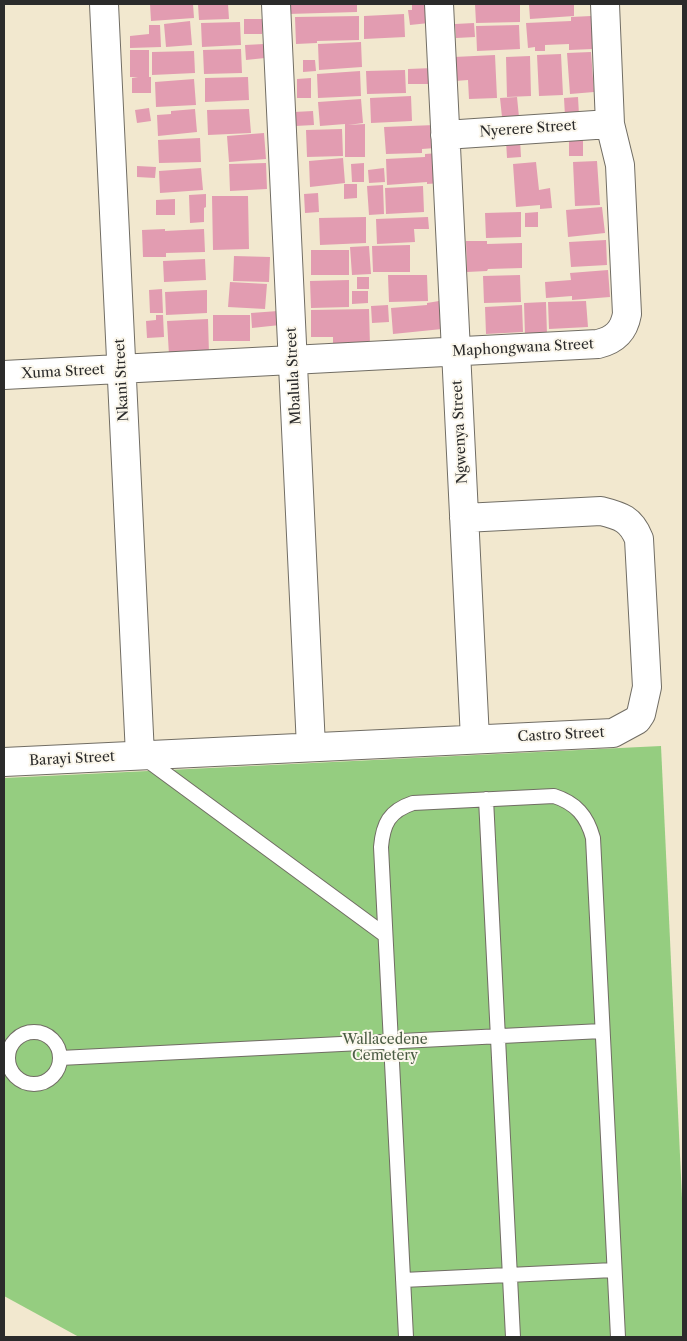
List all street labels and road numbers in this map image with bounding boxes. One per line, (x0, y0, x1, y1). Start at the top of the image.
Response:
street label: Nyerere Street (479, 117, 577, 141)
street label: Mbalula Street (283, 327, 305, 425)
street label: Maphongwana Street (452, 336, 594, 360)
street label: Nkani Street (111, 338, 133, 422)
street label: Xuma Street (21, 361, 105, 383)
street label: Ngwenya Street (449, 379, 471, 485)
street label: Castro Street (517, 724, 605, 746)
street label: Barayi Street (29, 748, 115, 770)

